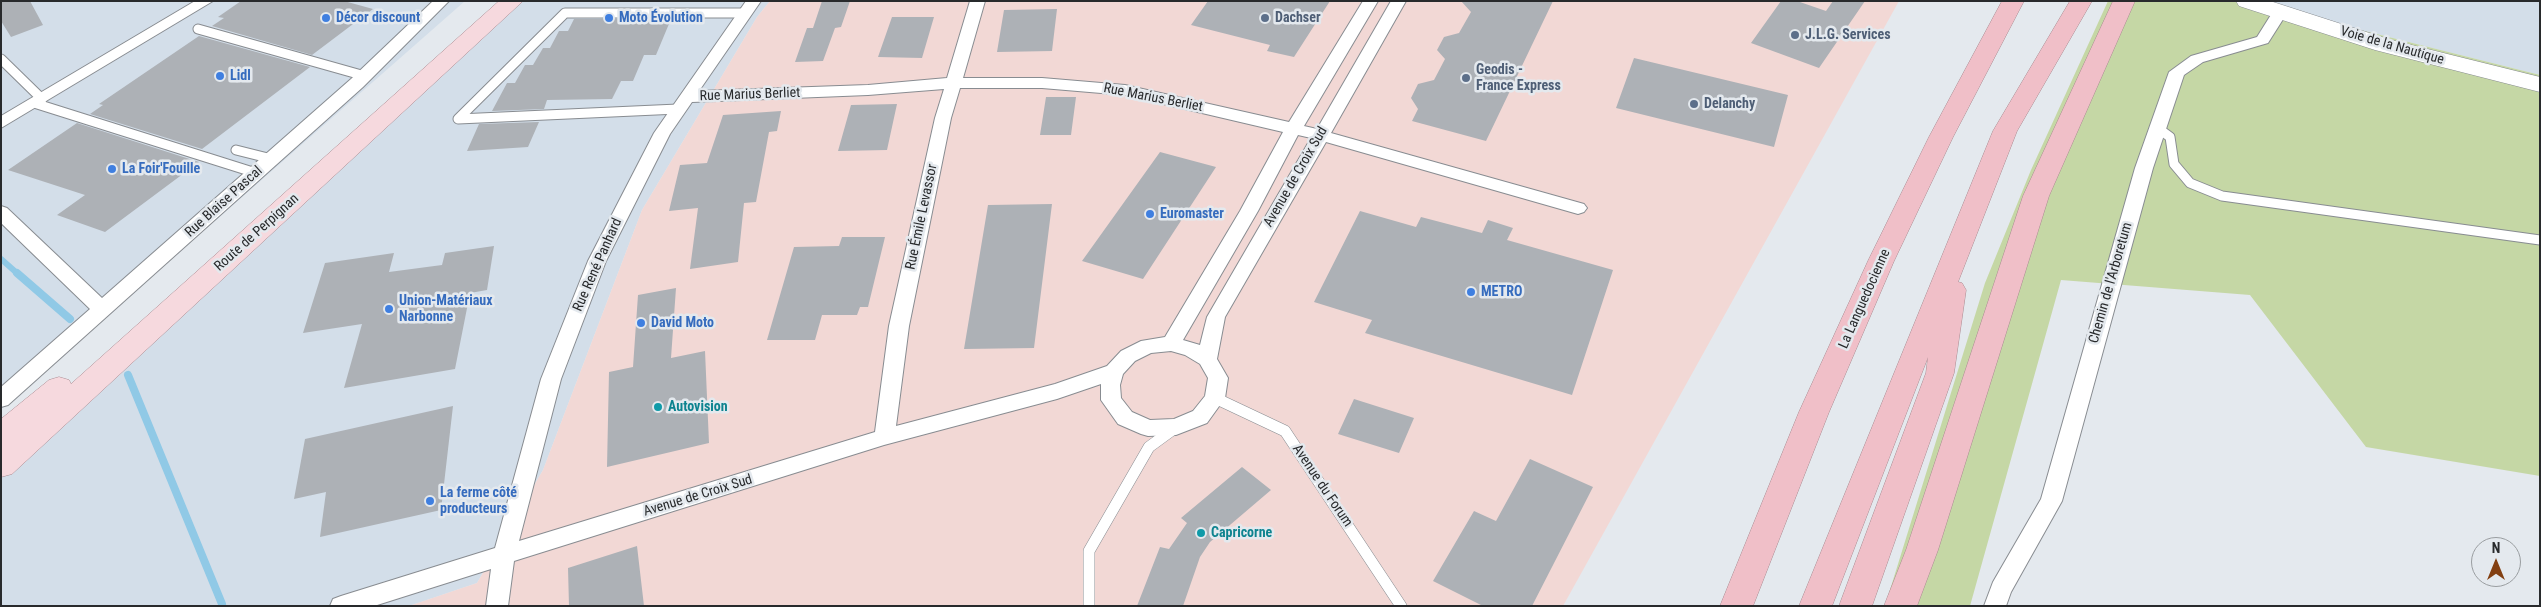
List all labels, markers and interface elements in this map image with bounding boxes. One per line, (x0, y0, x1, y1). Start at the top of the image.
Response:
place label: Décor discount (336, 10, 420, 26)
place label: Moto Évolution (619, 10, 703, 26)
place label: Dachser (1275, 10, 1321, 26)
marker: Décor discount (320, 12, 332, 24)
marker: Moto Évolution (603, 12, 615, 24)
marker: Dachser (1259, 12, 1271, 24)
street label: Voie de la Nautique (2338, 23, 2446, 69)
place label: J.L.G. Services (1805, 27, 1891, 43)
marker: J.L.G. Services (1789, 29, 1801, 41)
place label: Geodis - France Express (1476, 62, 1561, 94)
place label: Lidl (230, 68, 251, 84)
marker: Lidl (214, 70, 226, 82)
marker: Geodis - France Express (1460, 72, 1472, 84)
street label: Rue Marius Berliet (1102, 80, 1204, 116)
street label: Rue Marius Berliet (699, 85, 801, 105)
place label: Delanchy (1704, 96, 1755, 112)
marker: Delanchy (1688, 98, 1700, 110)
street label: Avenue de Croix Sud (1261, 124, 1331, 230)
place label: La Foir'Fouille (122, 161, 200, 177)
marker: La Foir'Fouille (106, 163, 118, 175)
street label: Rue Blaise Pascal (182, 163, 266, 241)
street label: Rue Émile Levassor (903, 163, 941, 271)
street label: Route de Perpignan (211, 191, 303, 275)
place label: Euromaster (1160, 206, 1224, 222)
marker: Euromaster (1144, 208, 1156, 220)
street label: Rue René Panhard (570, 216, 626, 314)
street label: Chemin de l'Arboretum (2086, 221, 2136, 345)
street label: La Languedocienne (1836, 247, 1894, 351)
place label: METRO (1481, 284, 1522, 300)
marker: METRO (1465, 286, 1477, 298)
place label: Union-Matériaux Narbonne (399, 293, 492, 326)
marker: Union-Matériaux Narbonne (383, 303, 395, 315)
place label: David Moto (651, 315, 714, 331)
marker: David Moto (635, 317, 647, 329)
place label: Autovision (668, 399, 728, 415)
marker: Autovision (652, 401, 664, 413)
street label: Avenue du Forum (1288, 442, 1356, 530)
street label: Avenue de Croix Sud (642, 471, 754, 521)
place label: La ferme côté producteurs (440, 485, 517, 518)
marker: La ferme côté producteurs (424, 495, 436, 507)
place label: Capricorne (1211, 525, 1272, 541)
marker: Capricorne (1195, 527, 1207, 539)
north arrow (2471, 537, 2521, 587)
text: N (2492, 540, 2500, 556)

